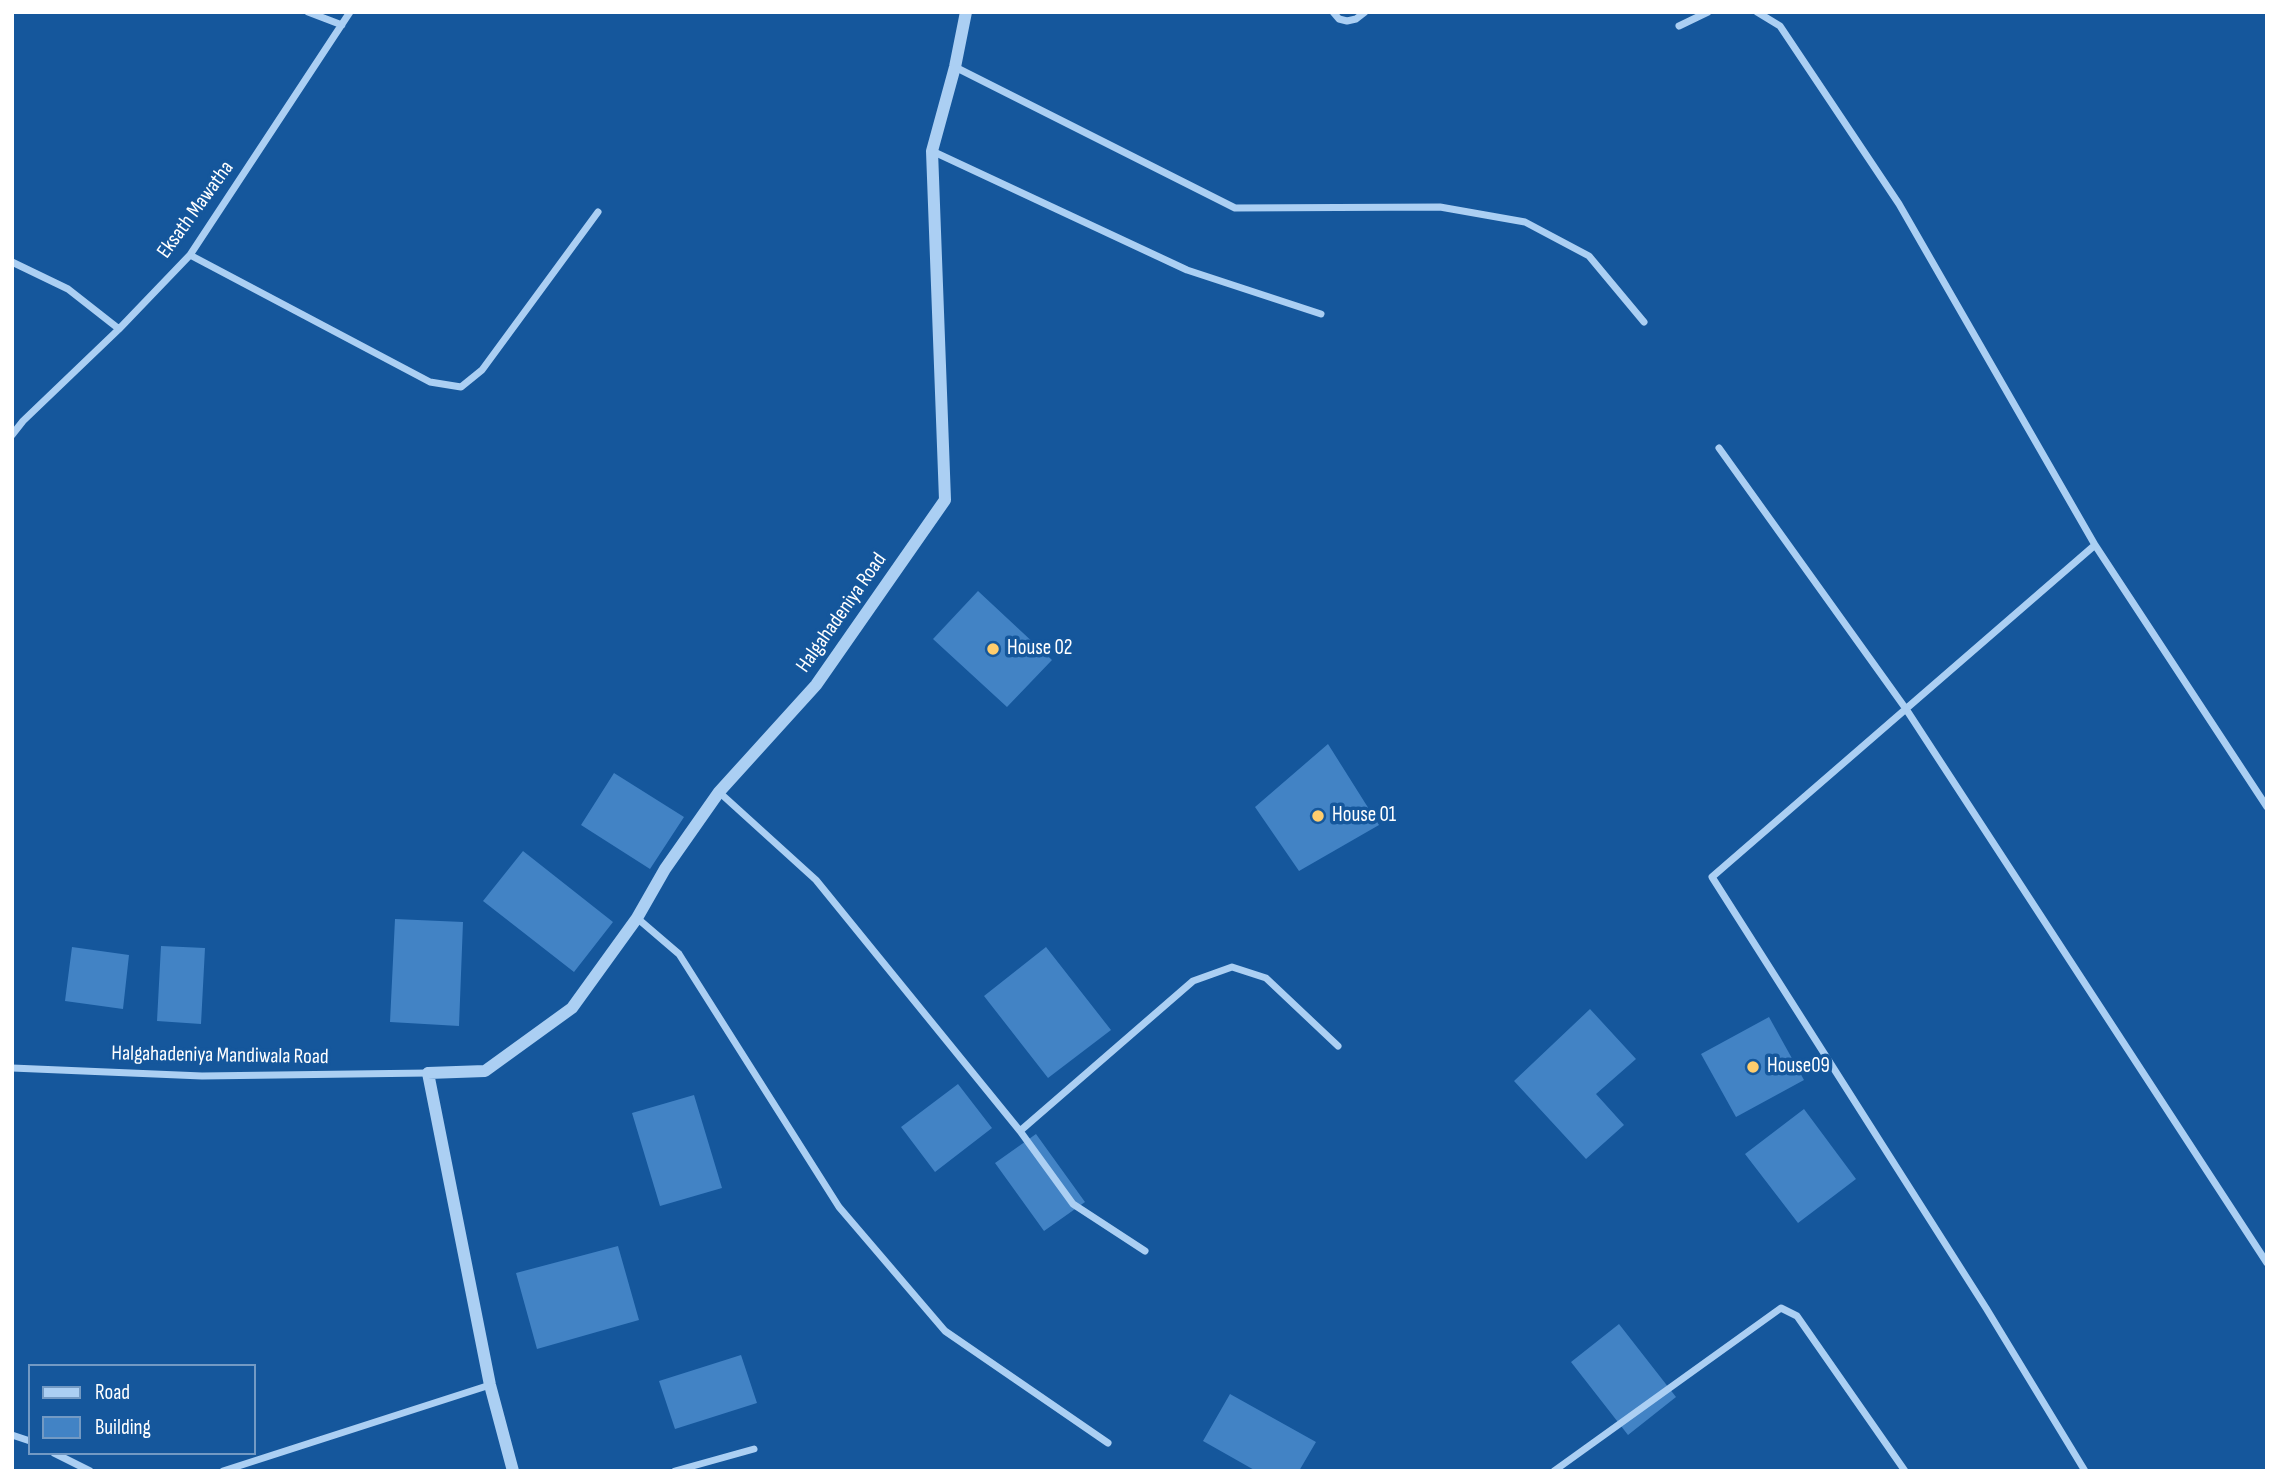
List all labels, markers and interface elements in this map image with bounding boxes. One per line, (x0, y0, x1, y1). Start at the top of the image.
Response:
street label: Eksath Mawatha (152, 156, 240, 264)
street label: Halgahadeniya Road (791, 548, 893, 678)
place label: House 02 (1007, 636, 1072, 662)
marker: House 02 (985, 641, 1001, 657)
place label: House 01 (1332, 803, 1396, 829)
marker: House 01 (1310, 808, 1326, 824)
street label: Halgahadeniya Mandiwala Road (111, 1042, 329, 1070)
place label: House09 (1767, 1054, 1830, 1080)
marker: House09 (1745, 1059, 1761, 1075)
legend (28, 1364, 256, 1455)
text: Road (95, 1380, 130, 1405)
text: Building (95, 1415, 151, 1440)

